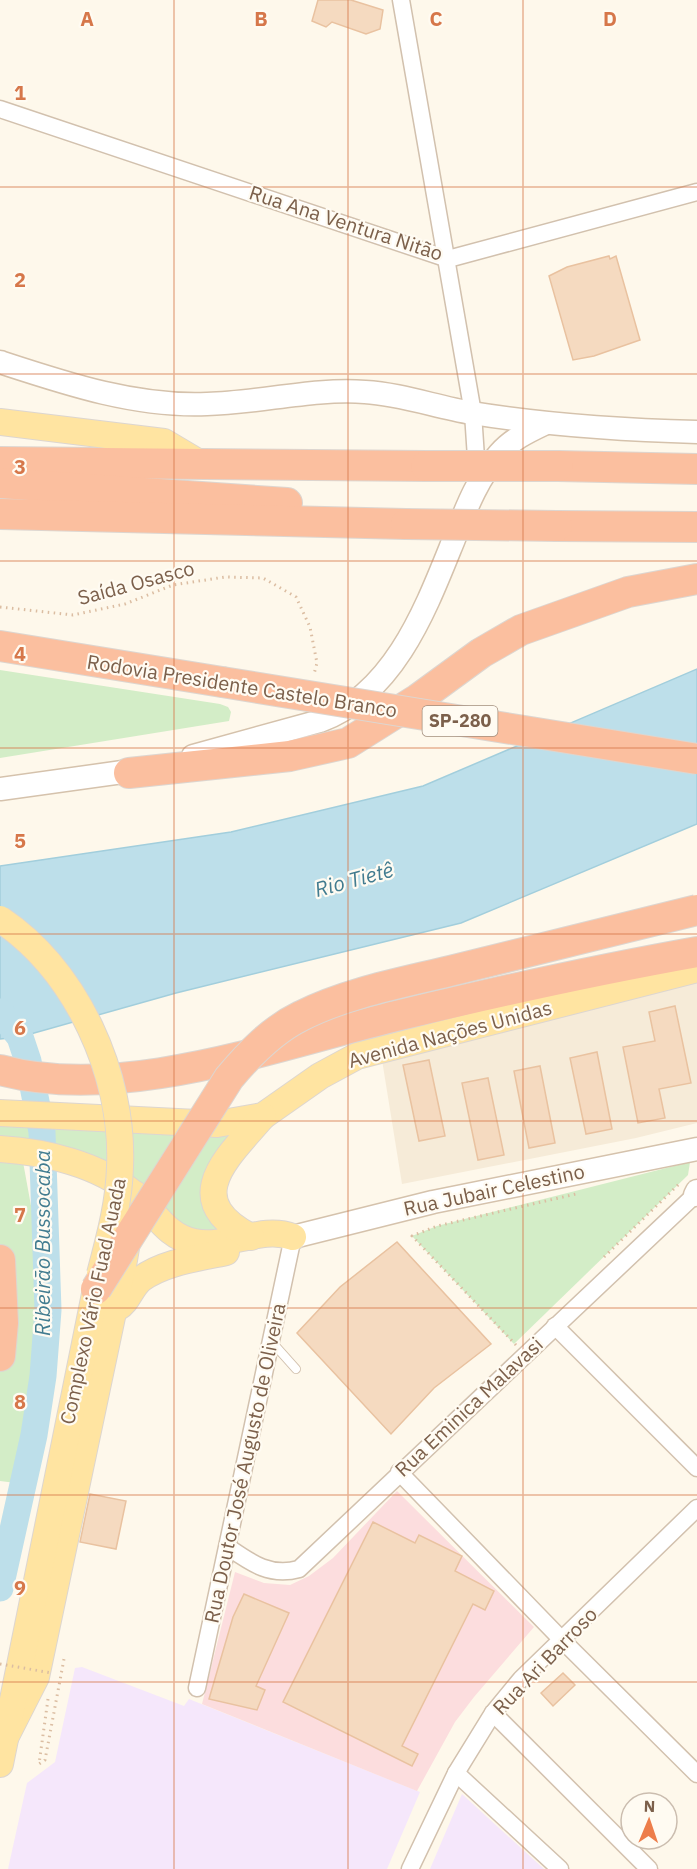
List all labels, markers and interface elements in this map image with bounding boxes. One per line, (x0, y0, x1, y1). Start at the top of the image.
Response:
text: A (80, 5, 94, 32)
text: B (254, 5, 268, 32)
text: C (429, 5, 443, 32)
text: D (603, 5, 617, 32)
text: 1 (14, 79, 26, 106)
street label: Rua Ana Ventura Nitão (246, 178, 446, 267)
text: 2 (14, 266, 26, 293)
text: 3 (14, 453, 26, 480)
street label: Saída Osasco (75, 554, 197, 611)
text: 4 (14, 640, 26, 667)
street label: Rodovia Presidente Castelo Branco (85, 648, 399, 723)
road number: SP-280 (422, 706, 498, 736)
text: 5 (14, 827, 26, 854)
water label: Rio Tietê (311, 855, 396, 903)
street label: Avenida Nações Unidas (345, 993, 555, 1074)
text: 6 (14, 1014, 26, 1041)
water label: Ribeirão Bussocaba (28, 1150, 56, 1336)
street label: Rua Jubair Celestino (401, 1157, 587, 1222)
street label: Complexo Vário Fuad Auada (53, 1175, 132, 1427)
text: 7 (14, 1201, 26, 1228)
street label: Rua Doutor José Augusto de Oliveira (197, 1300, 292, 1625)
street label: Rua Eminica Malavasi (389, 1331, 549, 1482)
text: 8 (14, 1388, 26, 1415)
text: 9 (14, 1574, 26, 1601)
street label: Rua Ari Barroso (486, 1601, 603, 1720)
north arrow (619, 1791, 679, 1851)
text: N (643, 1796, 656, 1816)

